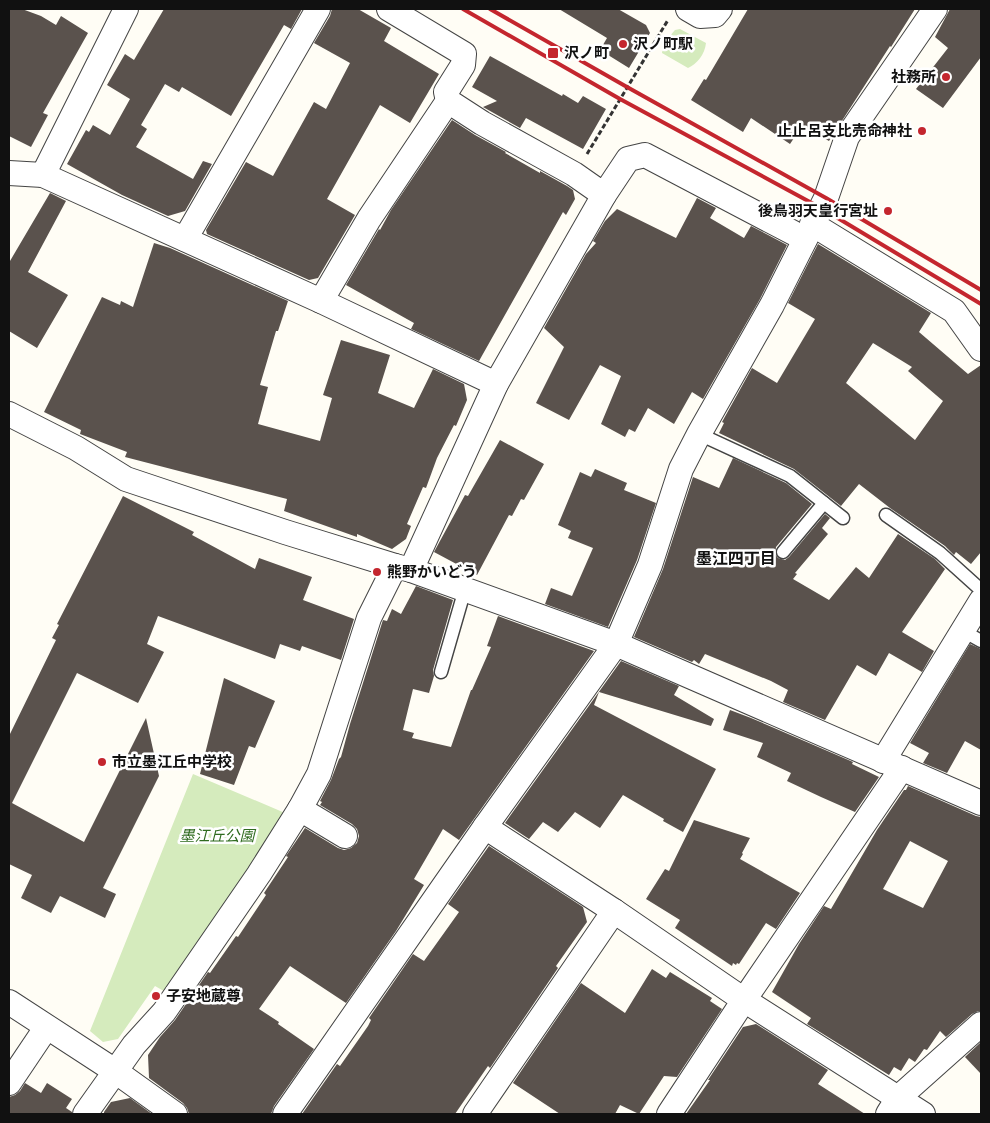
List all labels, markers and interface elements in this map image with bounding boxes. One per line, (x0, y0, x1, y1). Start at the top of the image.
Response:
place label: 沢ノ町駅 (633, 35, 693, 53)
marker: 沢ノ町駅 (617, 38, 629, 50)
place label: 沢ノ町 (564, 44, 609, 62)
marker: 沢ノ町 (546, 46, 560, 60)
place label: 社務所 (891, 68, 936, 86)
marker: 社務所 (940, 71, 952, 83)
place label: 止止呂支比売命神社 (777, 122, 912, 140)
marker: 止止呂支比売命神社 (916, 125, 928, 137)
place label: 後鳥羽天皇行宮址 (758, 202, 878, 220)
marker: 後鳥羽天皇行宮址 (882, 205, 894, 217)
district label: 墨江四丁目 (696, 549, 776, 568)
place label: 熊野かいどう (387, 563, 477, 581)
marker: 熊野かいどう (371, 566, 383, 578)
place label: 市立墨江丘中学校 (112, 753, 232, 771)
marker: 市立墨江丘中学校 (96, 756, 108, 768)
park label: 墨江丘公園 (179, 827, 256, 845)
place label: 子安地蔵尊 (166, 987, 241, 1005)
marker: 子安地蔵尊 (150, 990, 162, 1002)

